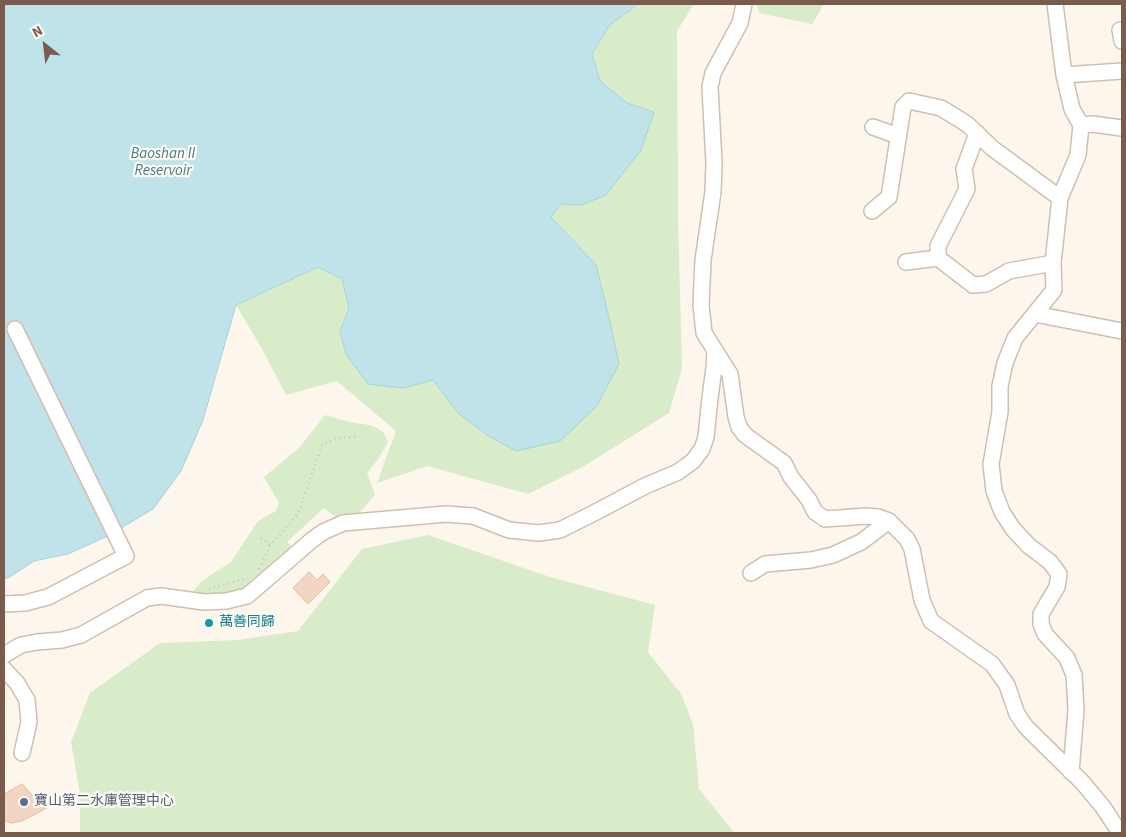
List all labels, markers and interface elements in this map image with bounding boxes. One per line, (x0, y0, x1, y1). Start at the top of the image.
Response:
north arrow (20, 20, 70, 70)
text: N (29, 21, 47, 43)
water label: Baoshan II Reservoir (131, 146, 195, 181)
place label: 萬善同歸 (219, 615, 275, 631)
marker: 萬善同歸 (203, 617, 215, 629)
place label: 寶山第二水庫管理中心 (34, 794, 174, 810)
marker: 寶山第二水庫管理中心 (18, 796, 30, 808)

